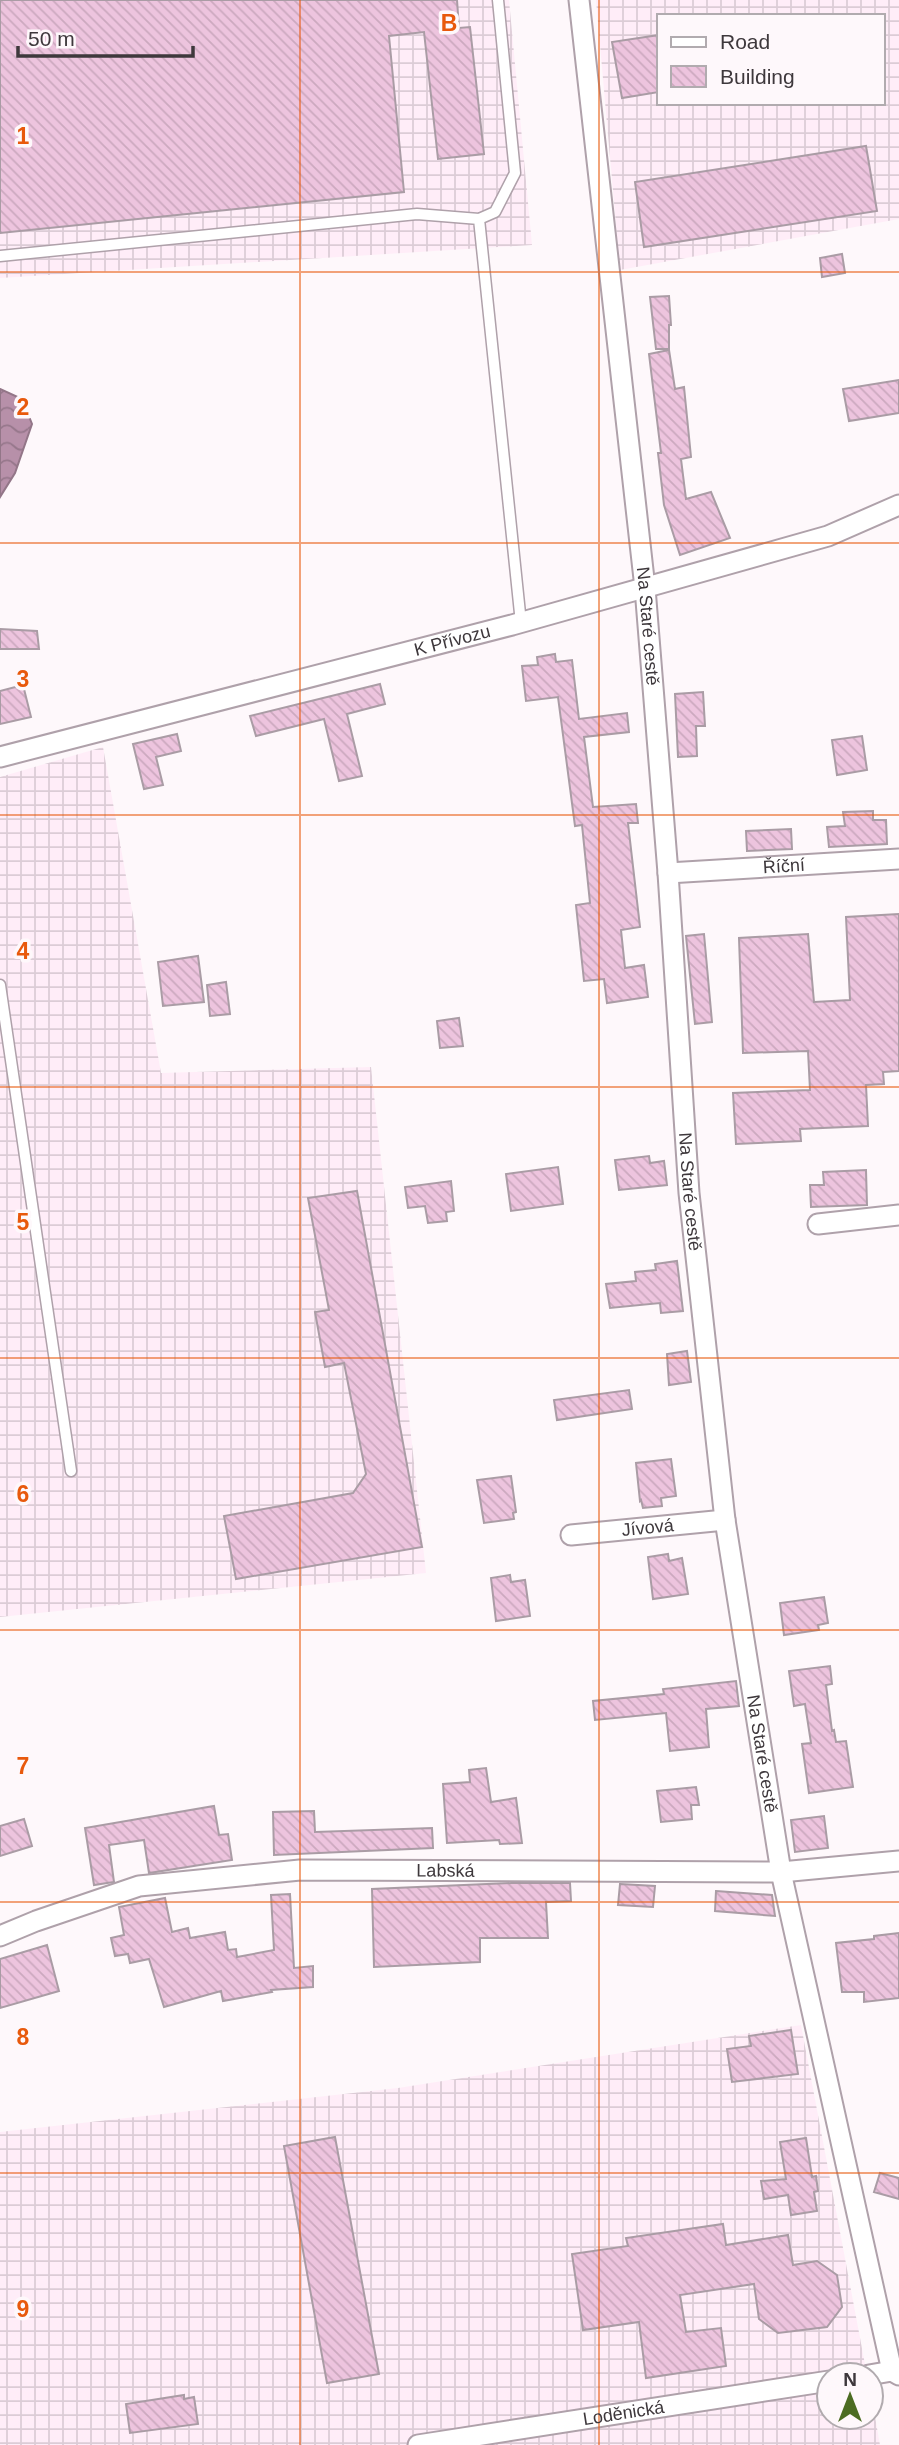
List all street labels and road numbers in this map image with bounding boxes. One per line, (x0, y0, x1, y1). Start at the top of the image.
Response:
street label: Na Staré cestě (633, 566, 663, 686)
street label: K Přívozu (412, 621, 493, 660)
street label: Říční (762, 855, 805, 877)
street label: Na Staré cestě (675, 1132, 705, 1252)
street label: Jívová (621, 1515, 675, 1540)
street label: Na Staré cestě (743, 1693, 781, 1814)
street label: Labská (416, 1860, 475, 1881)
street label: Loděnická (581, 2397, 667, 2429)

